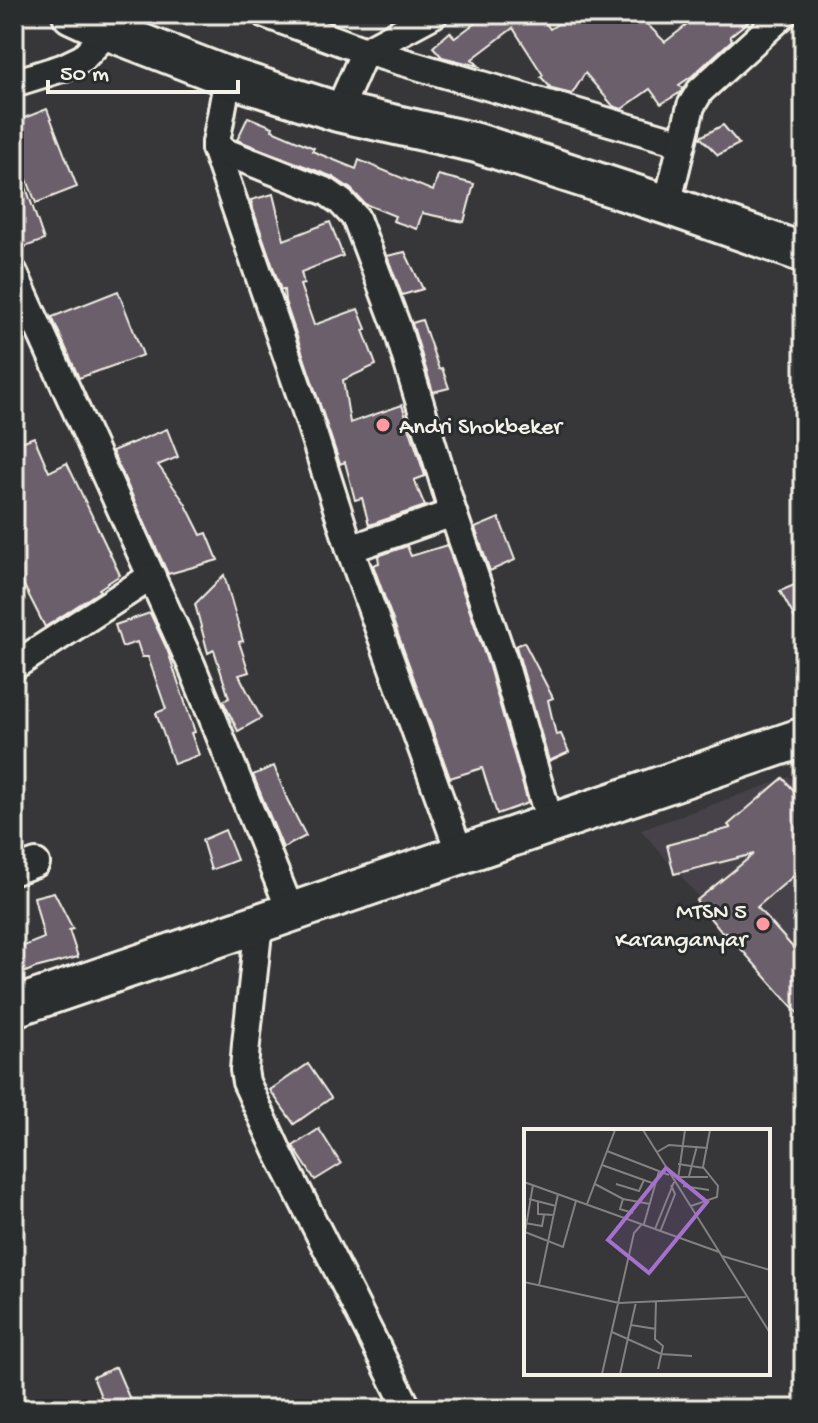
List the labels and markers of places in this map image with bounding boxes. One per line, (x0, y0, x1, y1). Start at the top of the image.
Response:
place label: Andri Shokbeker (399, 414, 564, 443)
marker: Andri Shokbeker (374, 416, 392, 434)
place label: MTSN 5 Karanganyar (615, 899, 750, 956)
marker: MTSN 5 Karanganyar (754, 915, 772, 933)

